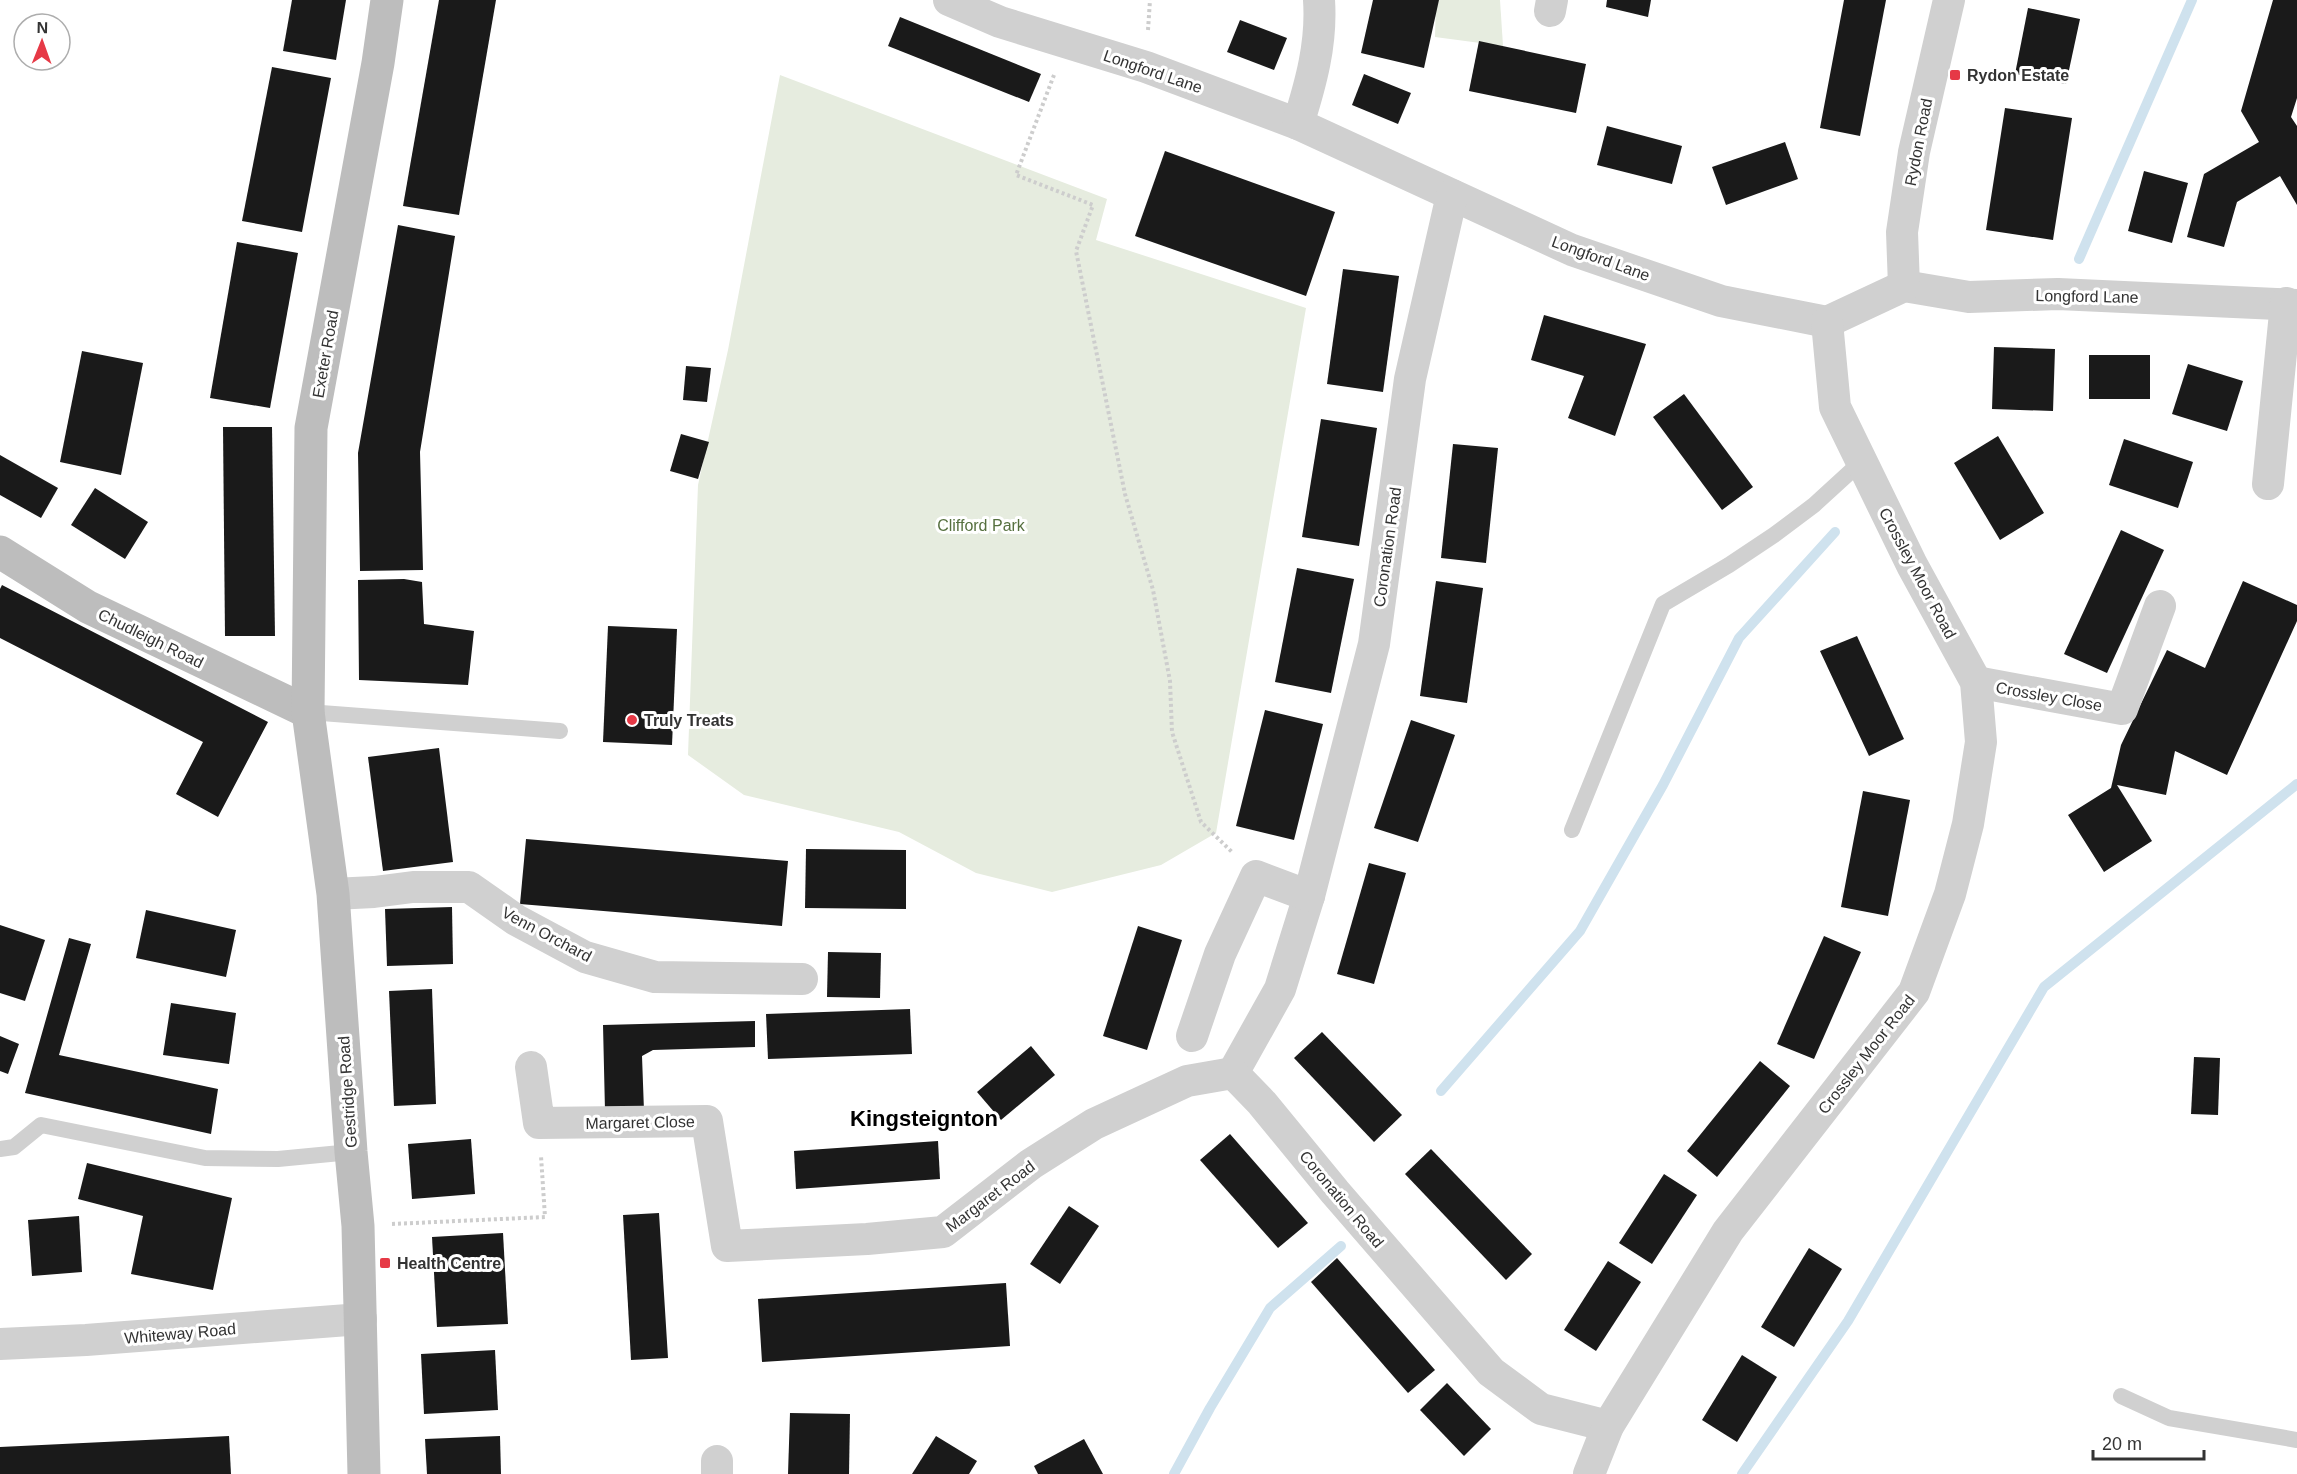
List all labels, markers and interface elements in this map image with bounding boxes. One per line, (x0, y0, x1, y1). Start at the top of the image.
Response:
north arrow (12, 12, 72, 72)
text: N (36, 19, 48, 36)
street label: Longford Lane (1101, 47, 1204, 96)
place label: Rydon Estate (1967, 67, 2069, 84)
marker: Rydon Estate (1948, 68, 1962, 82)
street label: Rydon Road (1902, 97, 1935, 187)
street label: Longford Lane (1549, 233, 1652, 284)
street label: Longford Lane (2035, 287, 2139, 306)
street label: Exeter Road (309, 309, 342, 399)
street label: Coronation Road (1371, 486, 1404, 608)
street label: Crossley Moor Road (1876, 505, 1959, 642)
park label: Clifford Park (937, 517, 1026, 534)
street label: Chudleigh Road (95, 606, 206, 671)
street label: Crossley Close (1994, 679, 2103, 714)
place label: Truly Treats (644, 712, 734, 729)
marker: Truly Treats (625, 713, 639, 727)
street label: Venn Orchard (499, 904, 594, 965)
street label: Crossley Moor Road (1815, 992, 1918, 1117)
street label: Gestridge Road (335, 1035, 360, 1148)
district label: Kingsteignton (850, 1106, 998, 1131)
street label: Margaret Close (585, 1113, 695, 1132)
street label: Coronation Road (1296, 1148, 1387, 1251)
street label: Margaret Road (943, 1157, 1038, 1235)
place label: Health Centre (397, 1255, 501, 1272)
marker: Health Centre (378, 1256, 392, 1270)
street label: Whiteway Road (123, 1320, 237, 1347)
scale bar (2093, 1423, 2204, 1461)
text: 20 m (2102, 1434, 2142, 1454)

